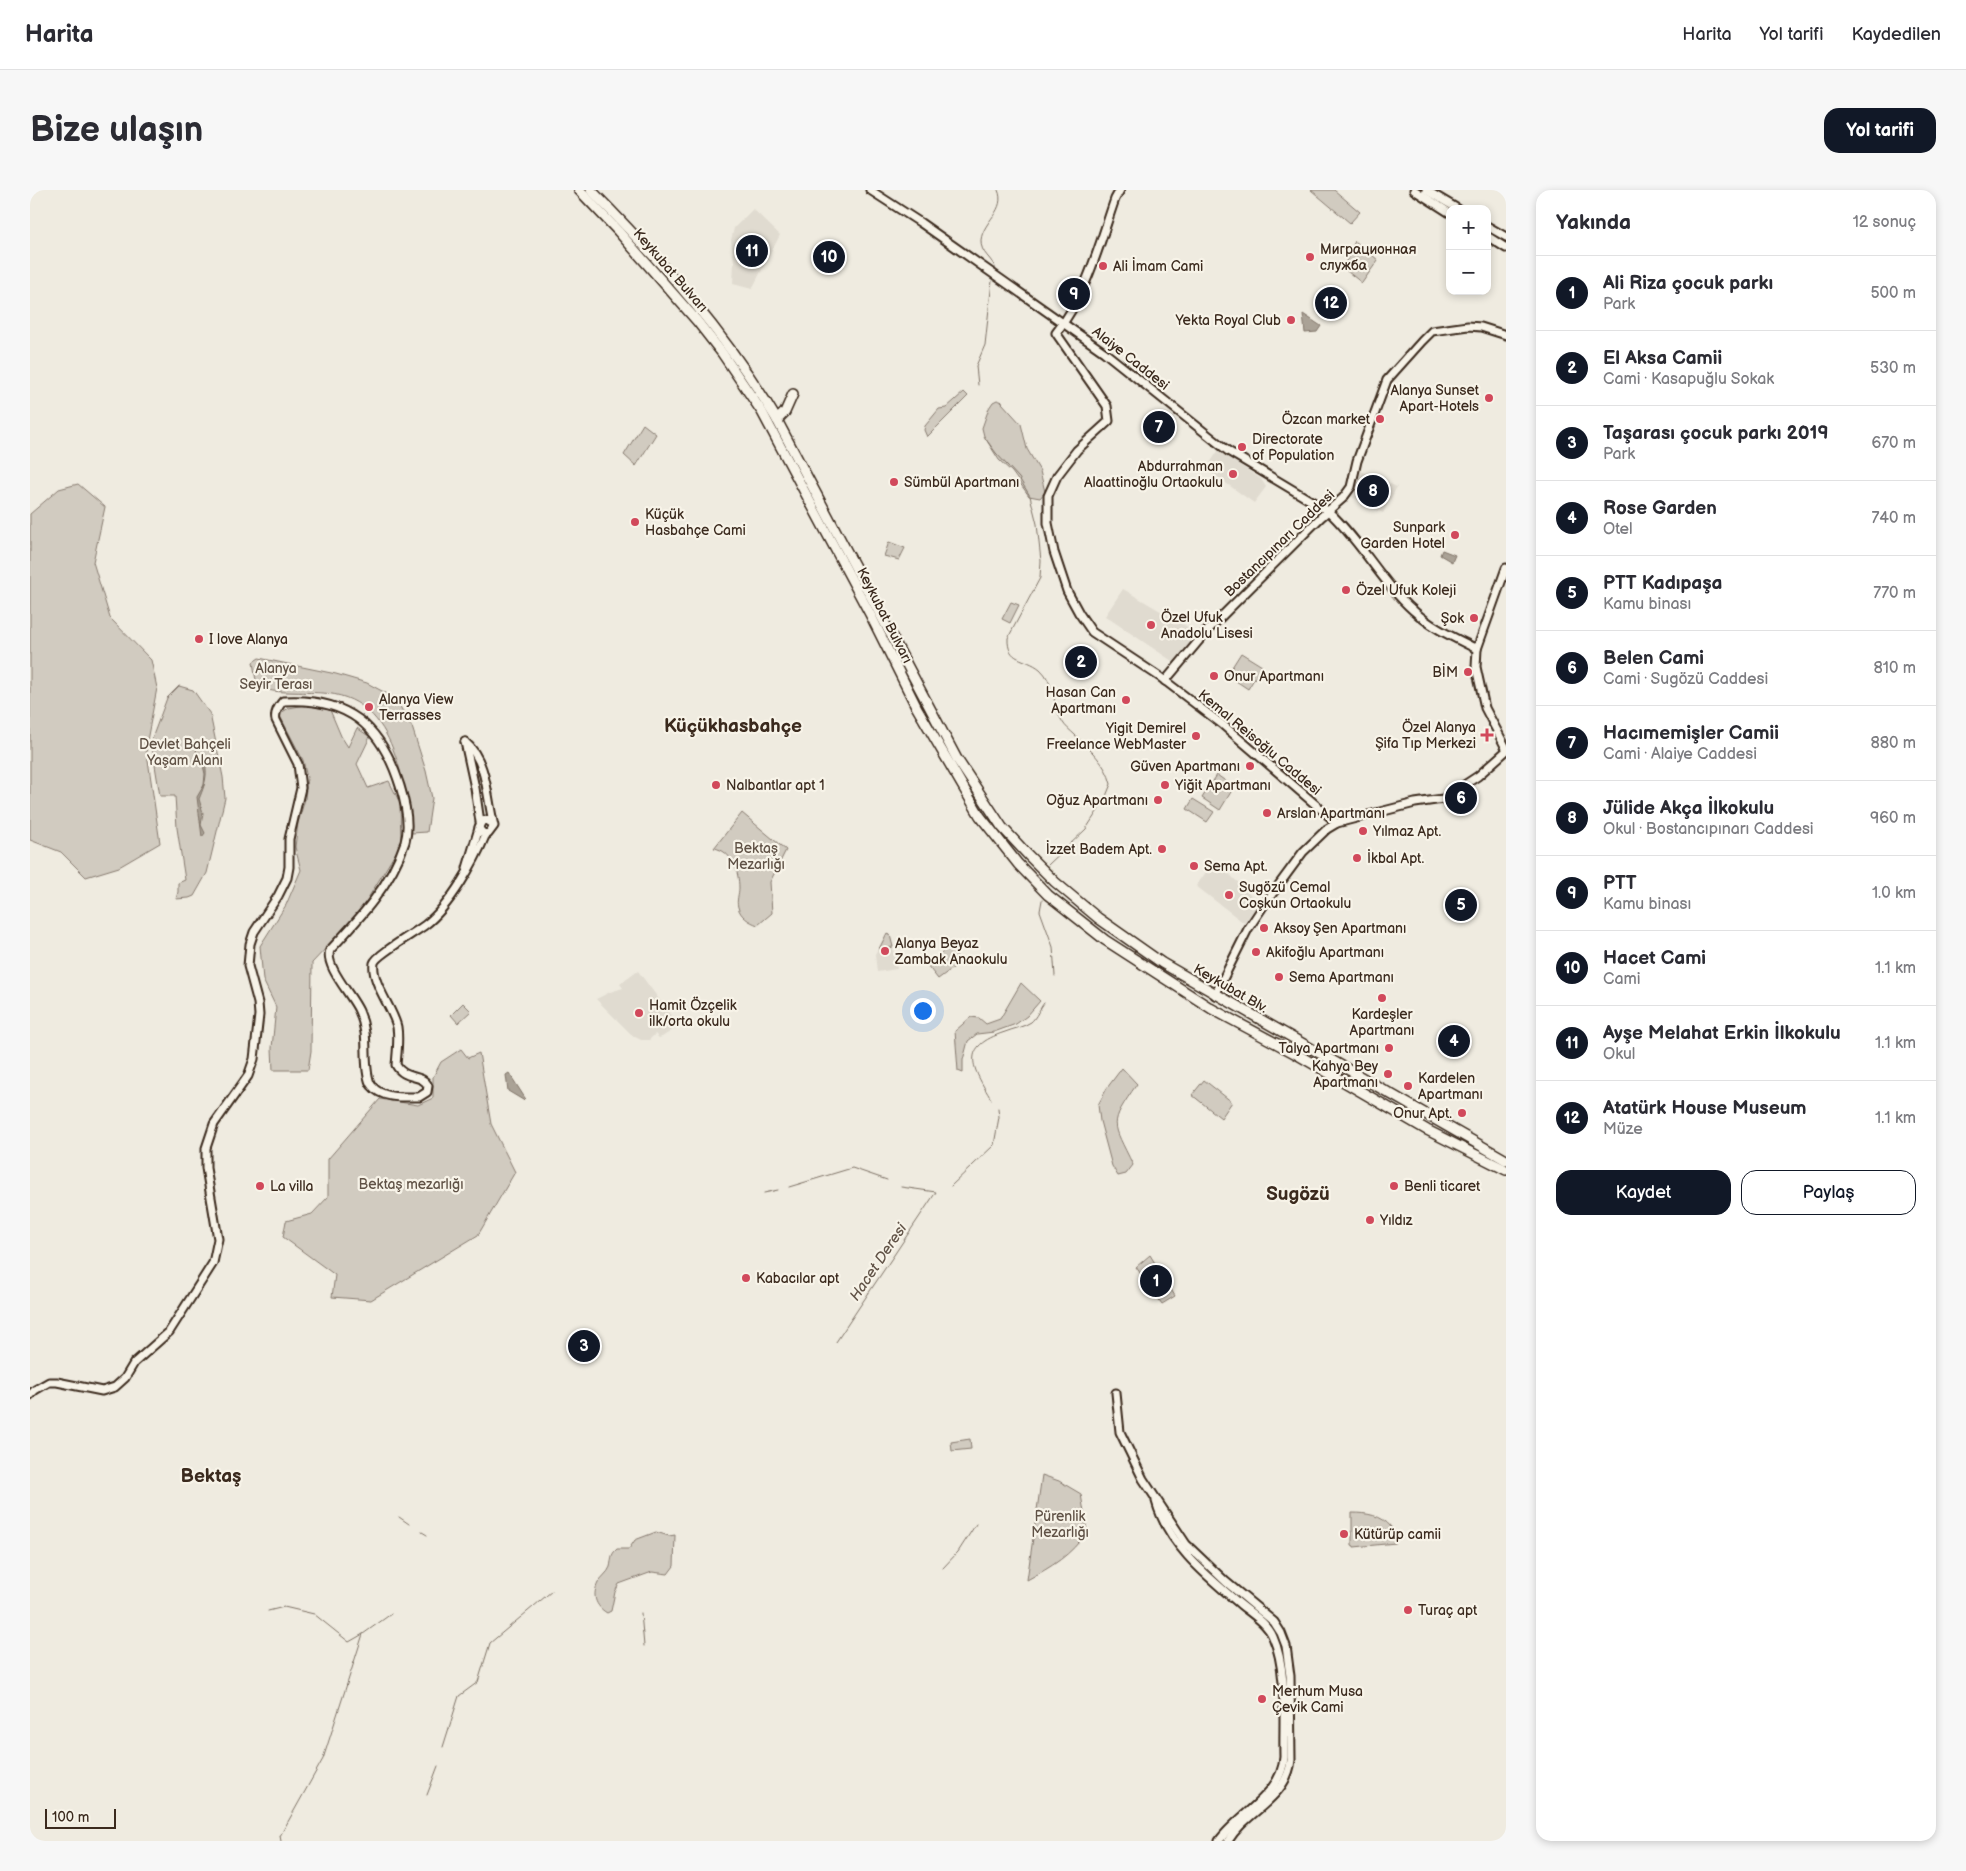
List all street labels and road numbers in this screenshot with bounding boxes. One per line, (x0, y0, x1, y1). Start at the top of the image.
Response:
street label: Keykubat Bulvarı (630, 225, 712, 316)
street label: Alaiye Caddesi (1089, 323, 1173, 394)
street label: Bostancıpınarı Caddesi (1221, 486, 1338, 600)
street label: Keykubat Bulvarı (853, 564, 916, 666)
street label: Kemal Reisoğlu Caddesi (1195, 686, 1325, 799)
street label: Keykubat Blv. (1191, 960, 1271, 1017)

